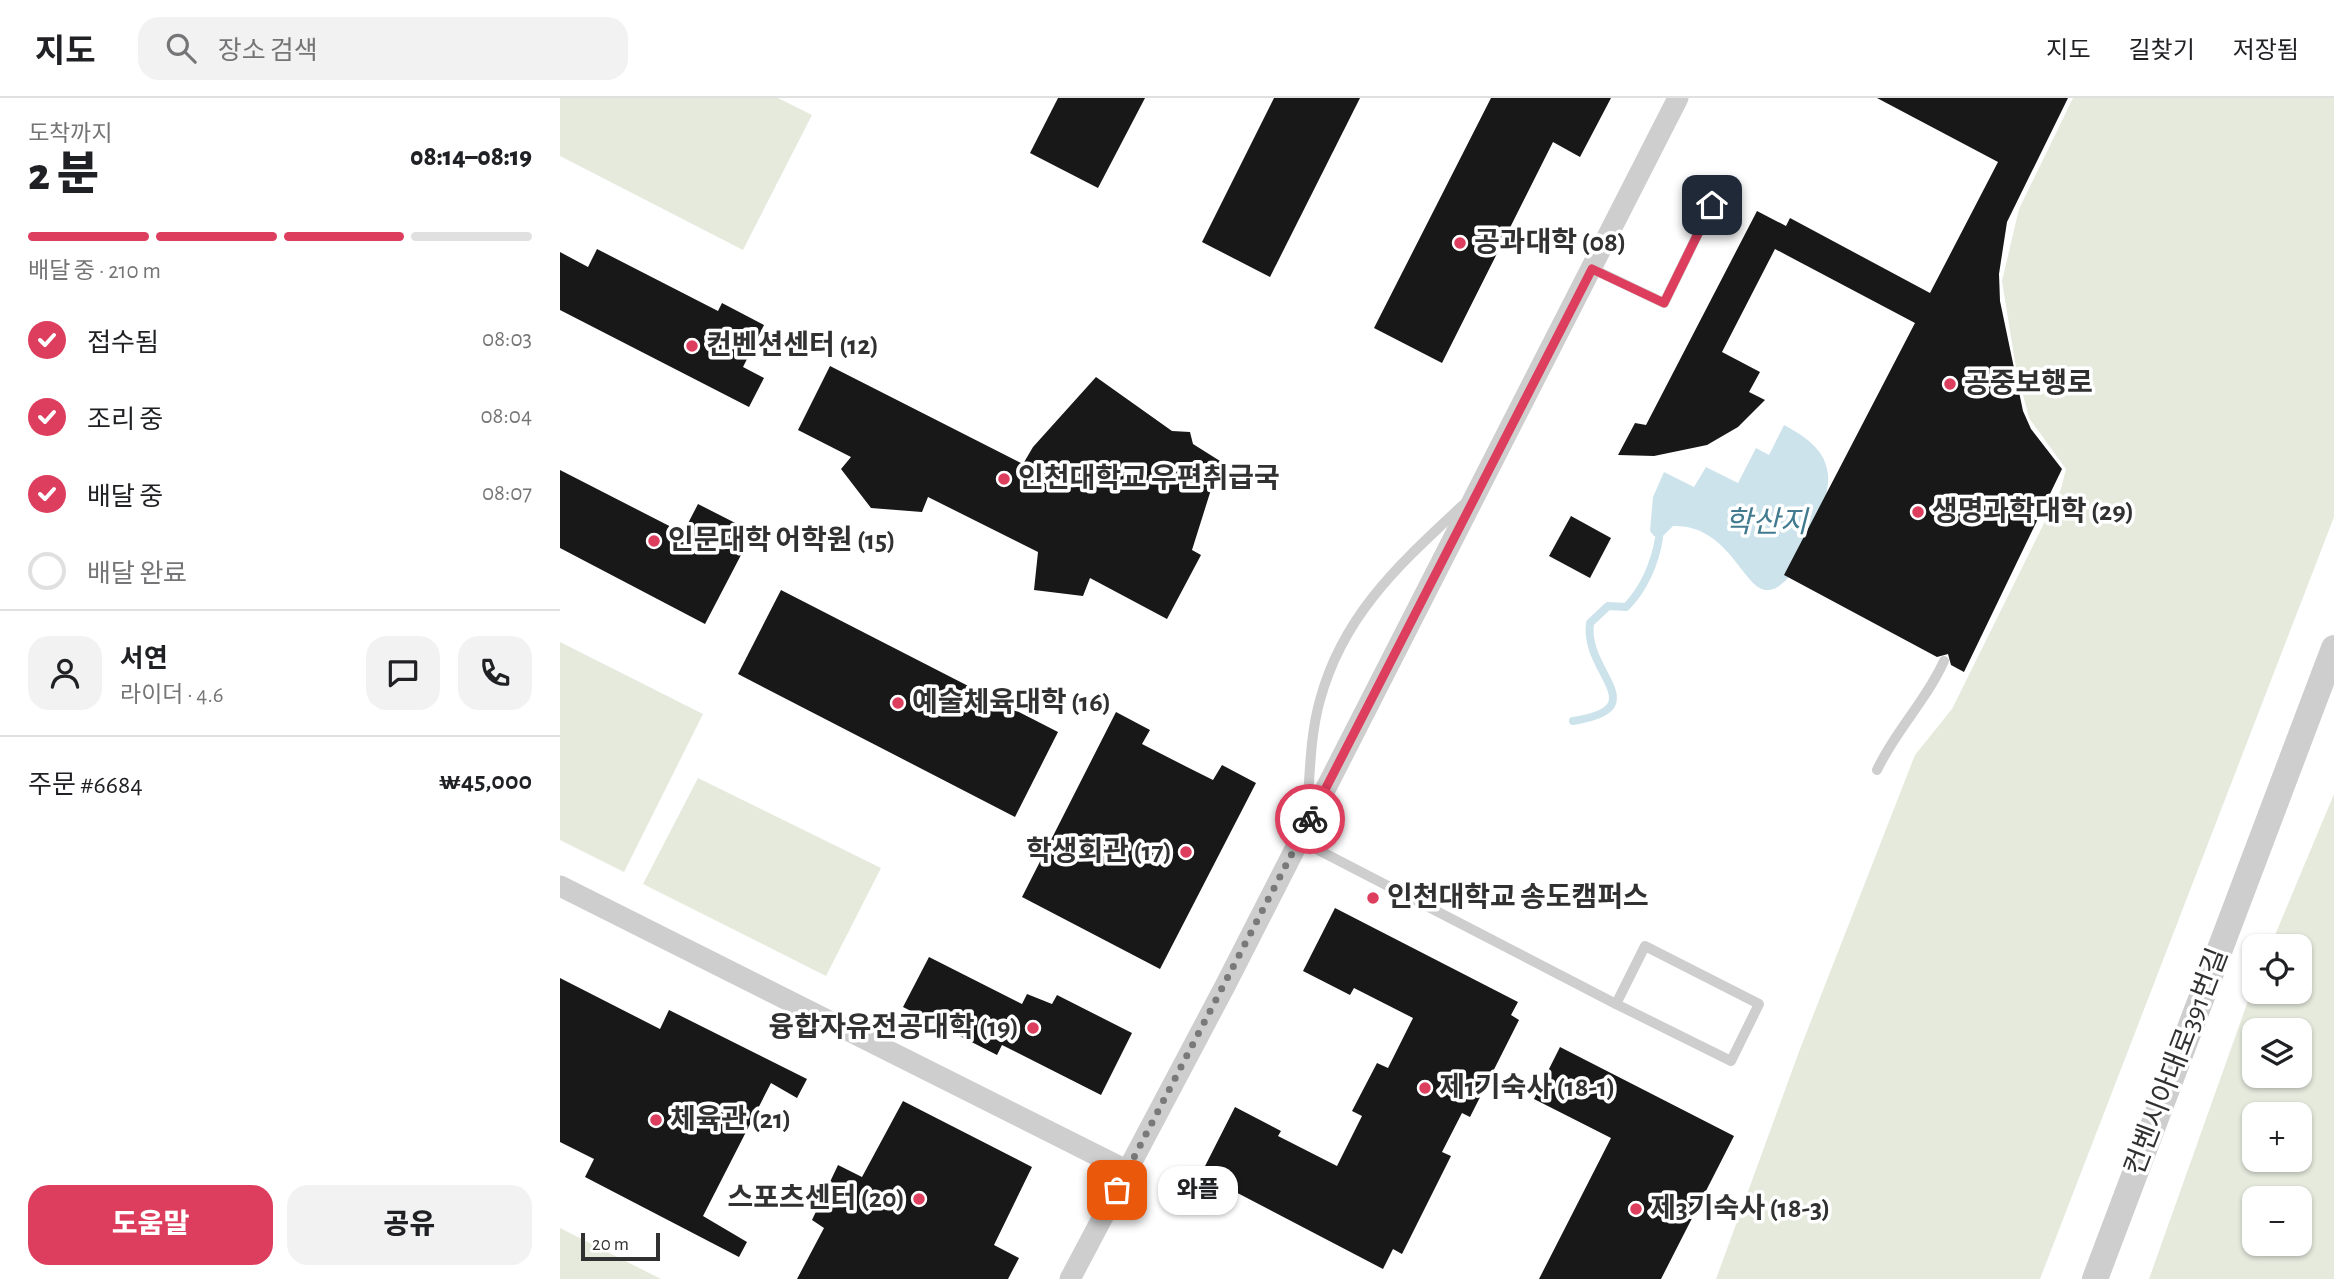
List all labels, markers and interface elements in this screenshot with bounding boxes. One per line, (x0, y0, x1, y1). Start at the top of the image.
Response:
search box (138, 17, 628, 80)
icon: search (162, 29, 200, 67)
text: 지도 (35, 36, 96, 69)
text: 장소 검색 (218, 38, 318, 64)
text: 지도 (2046, 39, 2091, 63)
text: 길찾기 (2129, 39, 2195, 63)
text: 저장됨 (2233, 39, 2299, 63)
text: 도착까지 (28, 123, 113, 146)
text: 08:14–08:19 (410, 144, 532, 170)
text: 2 분 (28, 152, 99, 198)
pin (1682, 175, 1742, 235)
icon: home (1693, 186, 1731, 224)
place label: 공과대학 (08) (1474, 227, 1626, 257)
marker: 공과대학 (08) (1452, 235, 1468, 251)
text: 배달 중 · 210 m (28, 260, 161, 283)
icon: check (28, 321, 66, 359)
text: 08:03 (482, 328, 532, 351)
text: 접수됨 (87, 330, 159, 356)
place label: 컨벤션센터 (12) (706, 330, 879, 360)
marker: 컨벤션센터 (12) (684, 338, 700, 354)
place label: 공중보행로 (1964, 368, 2093, 398)
marker: 공중보행로 (1942, 376, 1958, 392)
icon: check (28, 398, 66, 436)
text: 08:04 (480, 405, 532, 428)
text: 조리 중 (87, 407, 163, 433)
place label: 인천대학교 우편취급국 (1018, 463, 1280, 493)
marker: 인천대학교 우편취급국 (996, 471, 1012, 487)
icon: check (28, 475, 66, 513)
text: 08:07 (482, 482, 532, 505)
text: 배달 중 (87, 484, 163, 510)
place label: 생명과학대학 (29) (1932, 496, 2134, 526)
marker: 생명과학대학 (29) (1910, 504, 1926, 520)
water label: 학산지 (1725, 507, 1810, 538)
place label: 인문대학 어학원 (15) (668, 525, 896, 555)
marker: 인문대학 어학원 (15) (646, 533, 662, 549)
text: 배달 완료 (87, 561, 187, 587)
button: person (28, 636, 102, 710)
button: chat (366, 636, 440, 710)
button: phone (458, 636, 532, 710)
text: 서연 (120, 646, 168, 672)
text: 라이더 · 4.6 (120, 684, 223, 707)
place label: 예술체육대학 (16) (912, 687, 1111, 717)
marker: 예술체육대학 (16) (890, 695, 906, 711)
text: ₩45,000 (439, 768, 532, 794)
text: 주문 #6684 (28, 772, 143, 798)
courier (1275, 784, 1345, 854)
icon: bike (1291, 800, 1329, 838)
place label: 학생회관 (17) (1026, 836, 1172, 866)
marker: 학생회관 (17) (1178, 844, 1194, 860)
place label: 인천대학교 송도캠퍼스 (1387, 882, 1649, 912)
marker: 인천대학교 송도캠퍼스 (1365, 890, 1381, 906)
map controls (2242, 934, 2312, 1256)
button: locate (2242, 934, 2312, 1004)
street label: 컨벤시아대로391번길 (2119, 944, 2233, 1179)
place label: 융합자유전공대학 (19) (768, 1012, 1019, 1042)
button: layers (2242, 1018, 2312, 1088)
marker: 융합자유전공대학 (19) (1025, 1020, 1041, 1036)
place label: 제1기숙사 (18-1) (1439, 1072, 1616, 1102)
marker: 제1기숙사 (18-1) (1417, 1080, 1433, 1096)
button: + (2242, 1102, 2312, 1172)
place label: 체육관 (21) (670, 1104, 791, 1134)
marker: 체육관 (21) (648, 1112, 664, 1128)
pin (1087, 1160, 1147, 1220)
callout: 와플 (1159, 1166, 1240, 1214)
icon: bag (1098, 1171, 1136, 1209)
text: 와플 (1177, 1179, 1219, 1202)
place label: 스포츠센터 (20) (728, 1183, 905, 1213)
button: 도움말 (28, 1185, 273, 1265)
button: 공유 (287, 1185, 532, 1265)
button: − (2242, 1186, 2312, 1256)
marker: 스포츠센터 (20) (911, 1191, 927, 1207)
place label: 제3기숙사 (18-3) (1650, 1193, 1830, 1223)
marker: 제3기숙사 (18-3) (1628, 1201, 1644, 1217)
scale bar (581, 1230, 660, 1262)
text: 20 m (592, 1235, 629, 1254)

